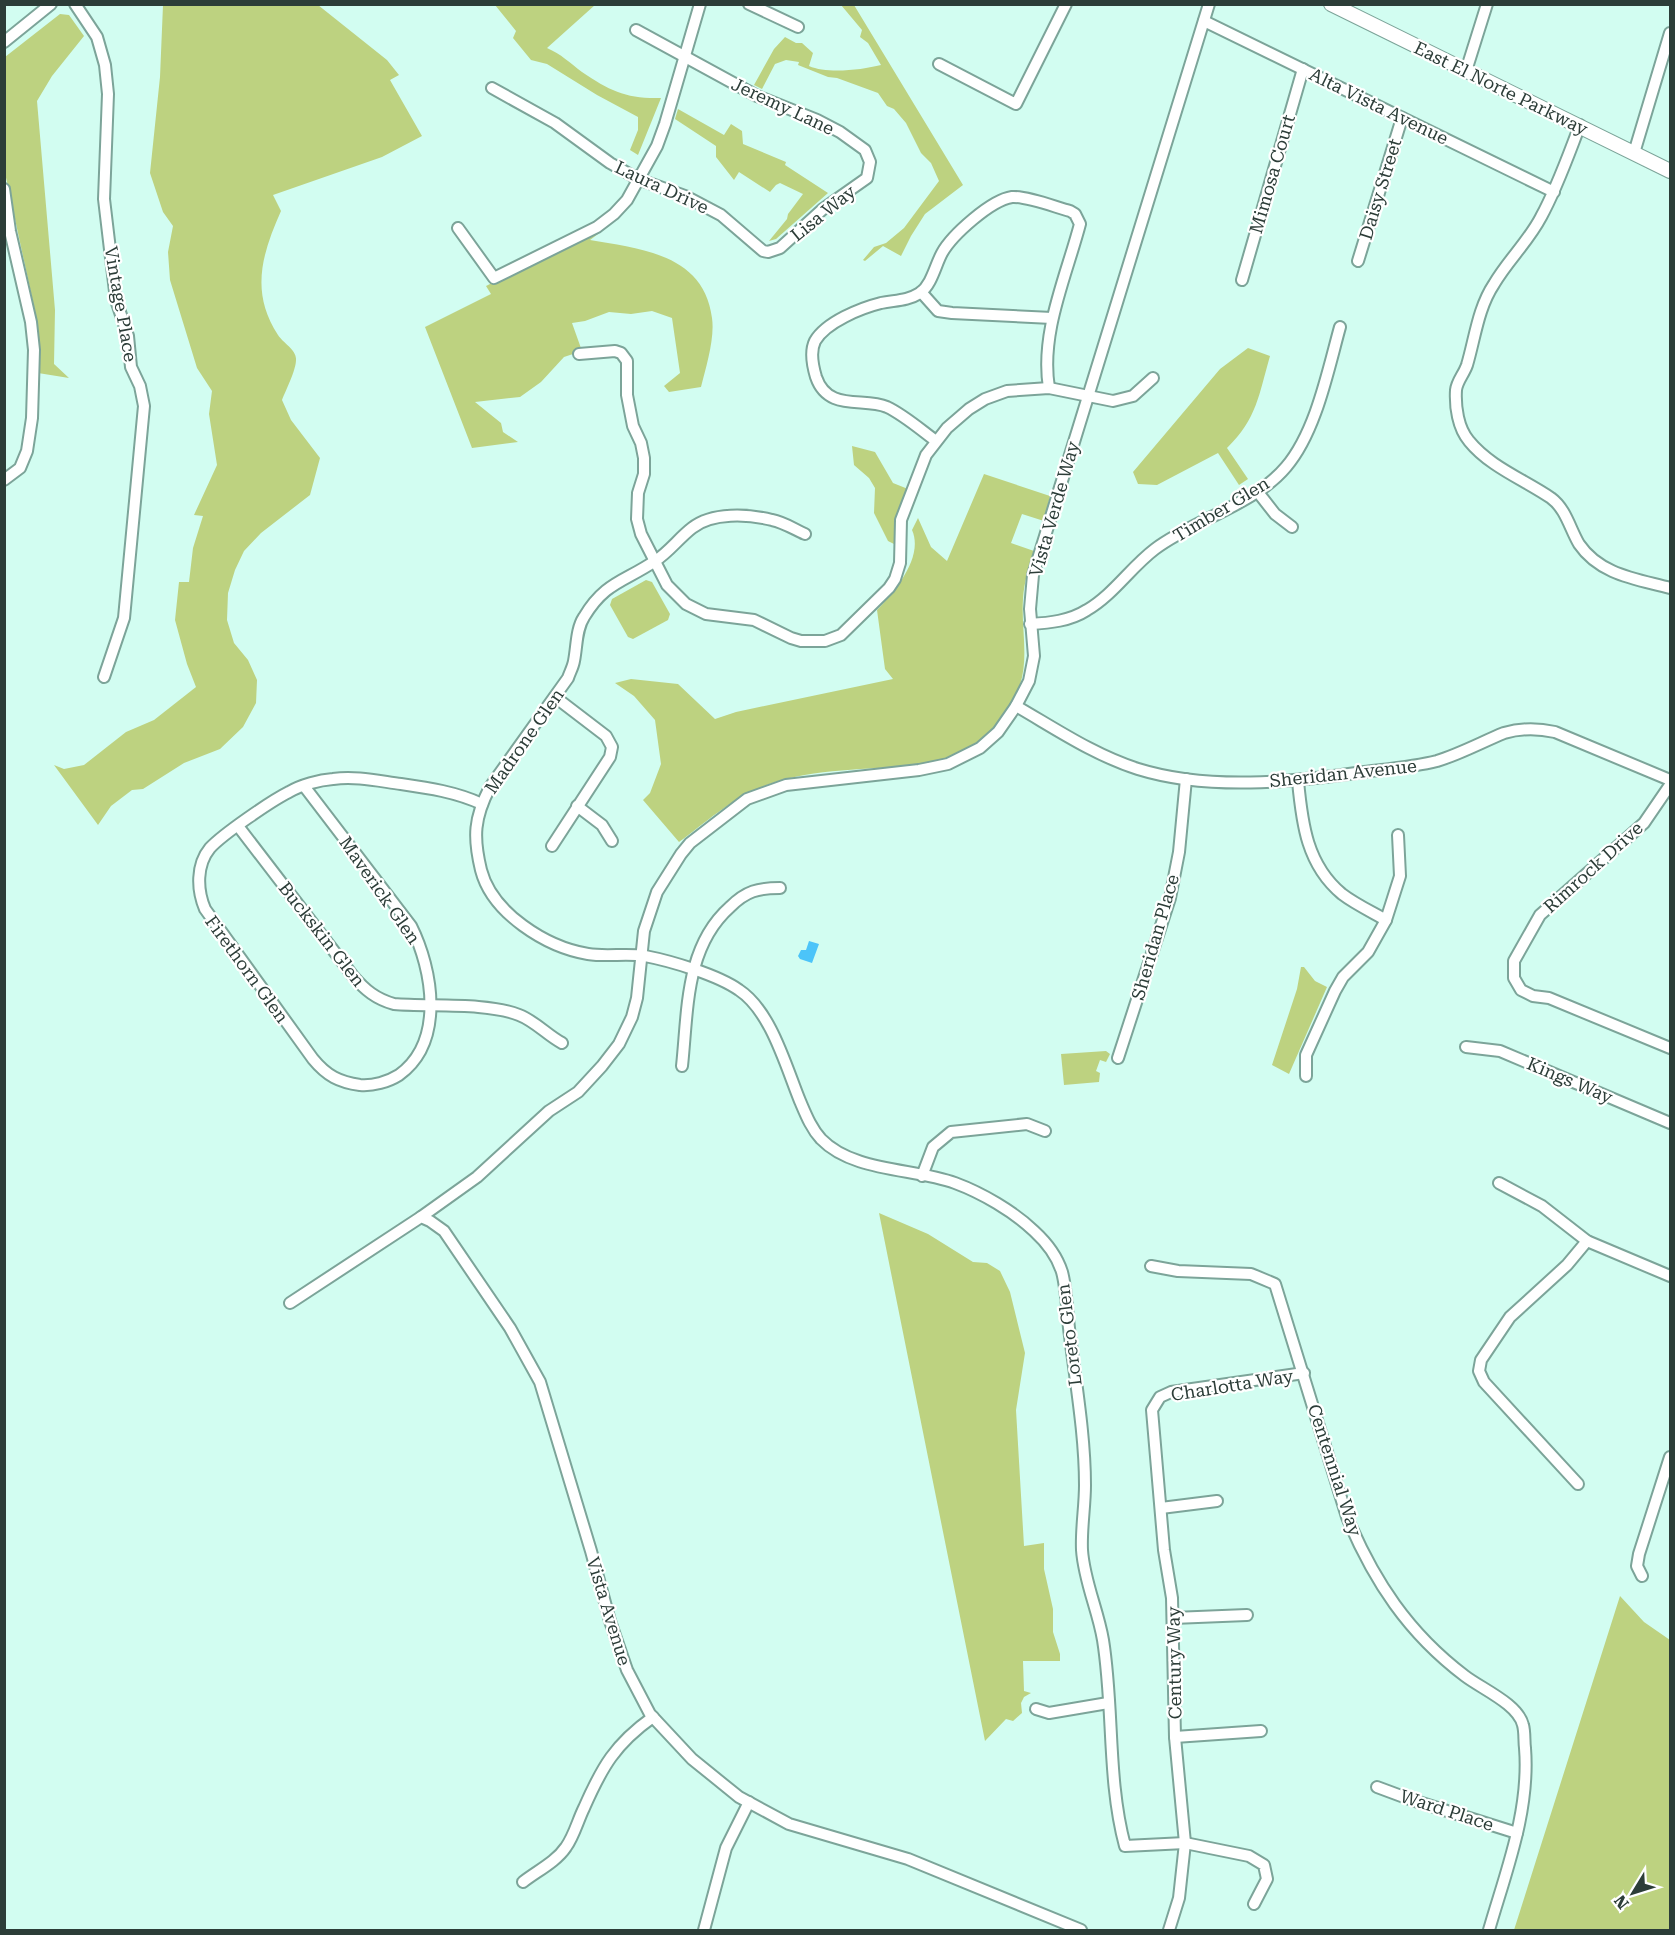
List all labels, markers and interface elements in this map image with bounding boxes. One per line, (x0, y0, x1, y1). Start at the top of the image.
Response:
street label: East El Norte Parkway (1411, 37, 1592, 139)
street label: Alta Vista Avenue (1306, 63, 1452, 149)
street label: Jeremy Lane (728, 73, 838, 139)
street label: Mimosa Court (1245, 112, 1299, 236)
street label: Daisy Street (1355, 136, 1405, 242)
street label: Laura Drive (612, 156, 712, 218)
street label: Lisa Way (786, 180, 860, 245)
street label: Vintage Place (100, 245, 142, 364)
street label: Vista Verde Way (1025, 438, 1083, 579)
street label: Timber Glen (1169, 472, 1273, 546)
street label: Madrone Glen (480, 684, 568, 798)
street label: Sheridan Avenue (1268, 755, 1418, 791)
street label: Rimrock Drive (1539, 817, 1647, 917)
street label: Maverick Glen (335, 832, 425, 948)
street label: Sheridan Place (1127, 872, 1183, 1002)
street label: Buckskin Glen (275, 877, 370, 991)
street label: Firethorn Glen (201, 911, 293, 1027)
street label: Kings Way (1524, 1053, 1616, 1108)
street label: Loreto Glen (1052, 1282, 1086, 1387)
street label: Charlotta Way (1169, 1365, 1295, 1405)
street label: Centennial Way (1304, 1402, 1366, 1539)
street label: Vista Avenue (583, 1554, 636, 1668)
street label: Century Way (1163, 1606, 1185, 1720)
street label: Ward Place (1398, 1785, 1497, 1835)
north arrow (1603, 1863, 1663, 1923)
text: N (1610, 1891, 1633, 1913)

